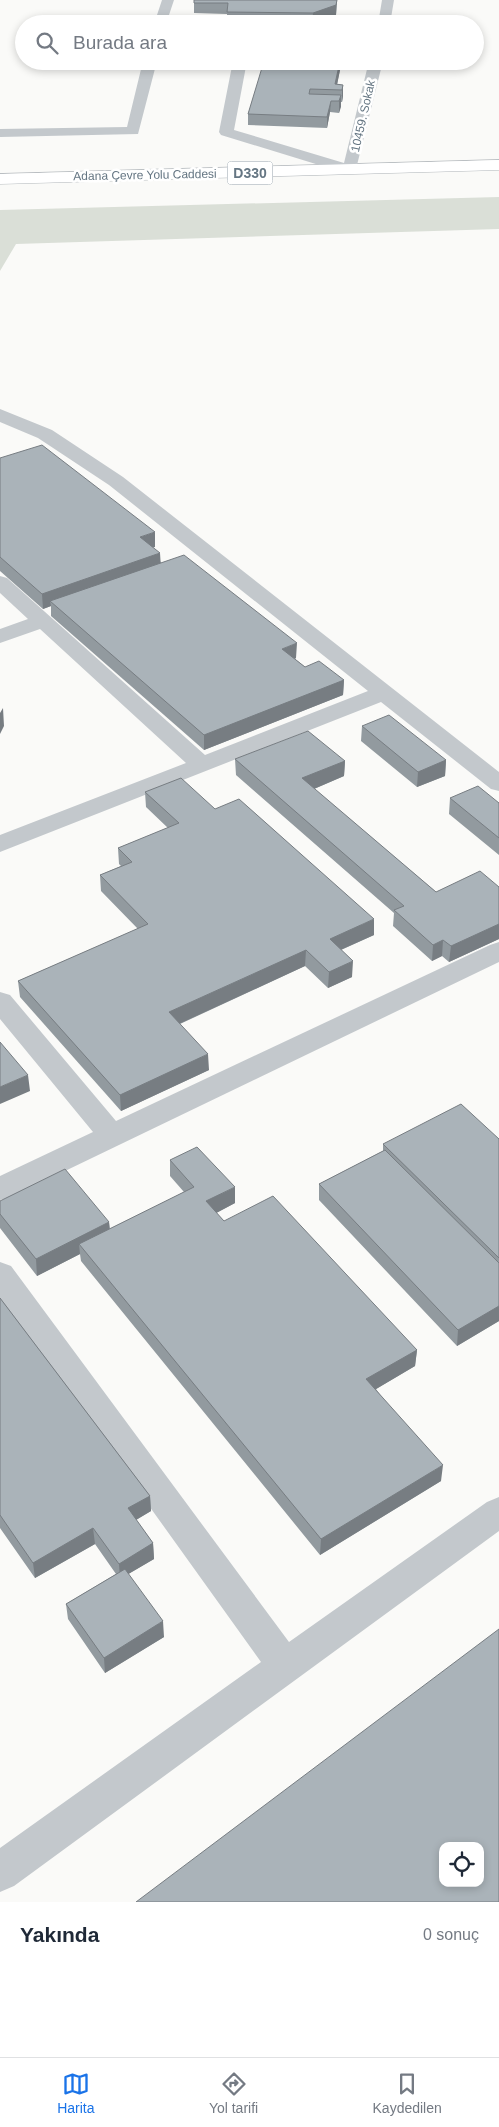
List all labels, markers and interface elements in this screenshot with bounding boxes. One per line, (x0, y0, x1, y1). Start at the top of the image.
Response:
search box (15, 15, 484, 70)
icon: search (33, 29, 61, 57)
text: Burada ara (73, 32, 167, 53)
street label: 10459. Sokak (348, 78, 378, 153)
road number: D330 (228, 162, 272, 184)
street label: Adana Çevre Yolu Caddesi (73, 167, 217, 183)
map controls (439, 1842, 484, 1887)
button: locate (439, 1842, 484, 1887)
text: Yakında (20, 1923, 99, 1946)
text: 0 sonuç (423, 1926, 479, 1943)
tab: Harita (57, 2070, 95, 2116)
tab: Yol tarifi (209, 2070, 258, 2116)
tab: Kaydedilen (373, 2070, 442, 2116)

